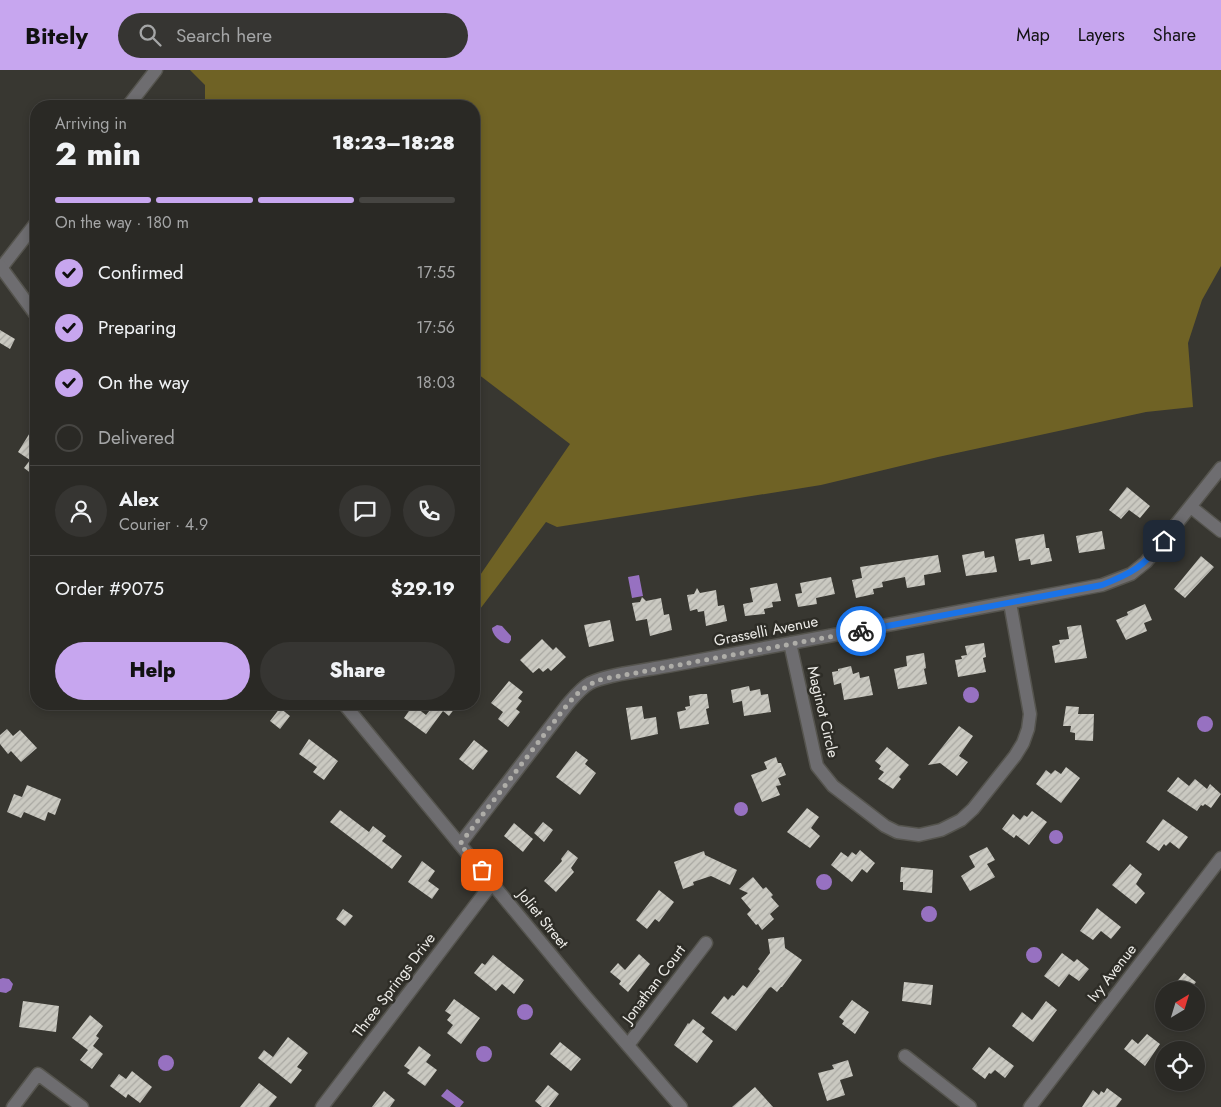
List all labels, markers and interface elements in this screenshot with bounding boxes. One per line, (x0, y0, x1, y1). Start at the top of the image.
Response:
search box (118, 13, 468, 58)
text: Bitely (25, 18, 88, 53)
icon: search (136, 21, 164, 49)
text: Search here (176, 22, 272, 49)
text: Map (1016, 22, 1050, 48)
text: Layers (1078, 22, 1125, 48)
text: Share (1153, 22, 1196, 48)
text: Arriving in (55, 112, 127, 135)
text: 18:23–18:28 (332, 129, 455, 156)
text: 2 min (55, 131, 141, 177)
text: On the way · 180 m (55, 211, 189, 234)
icon: check (55, 259, 83, 287)
text: Confirmed (98, 259, 184, 286)
text: 17:55 (417, 261, 455, 284)
icon: check (55, 314, 83, 342)
text: Preparing (98, 314, 176, 341)
text: 17:56 (416, 316, 455, 339)
icon: check (55, 369, 83, 397)
text: On the way (98, 369, 189, 396)
text: 18:03 (416, 371, 455, 394)
text: Delivered (98, 424, 175, 451)
button: person (55, 485, 107, 537)
button: chat (339, 485, 391, 537)
button: phone (403, 485, 455, 537)
text: Alex (119, 486, 159, 513)
text: Courier · 4.9 (119, 513, 208, 536)
pin (1143, 520, 1185, 562)
icon: home (1150, 527, 1178, 555)
text: Order #9075 (55, 575, 164, 602)
text: $29.19 (391, 575, 455, 602)
courier (836, 606, 886, 656)
street label: Grasselli Avenue (712, 610, 820, 652)
icon: bike (847, 617, 875, 645)
button: Help (55, 642, 250, 700)
button: Share (260, 642, 455, 700)
street label: Maginot Circle (802, 664, 844, 760)
pin (461, 849, 503, 891)
icon: bag (468, 856, 496, 884)
street label: Joliet Street (511, 883, 574, 954)
street label: Three Springs Drive (347, 928, 441, 1042)
street label: Ivy Avenue (1082, 939, 1142, 1007)
street label: Jonathan Court (616, 940, 691, 1029)
north arrow (1155, 981, 1205, 1031)
map controls (1155, 981, 1205, 1091)
button: locate (1155, 1041, 1205, 1091)

